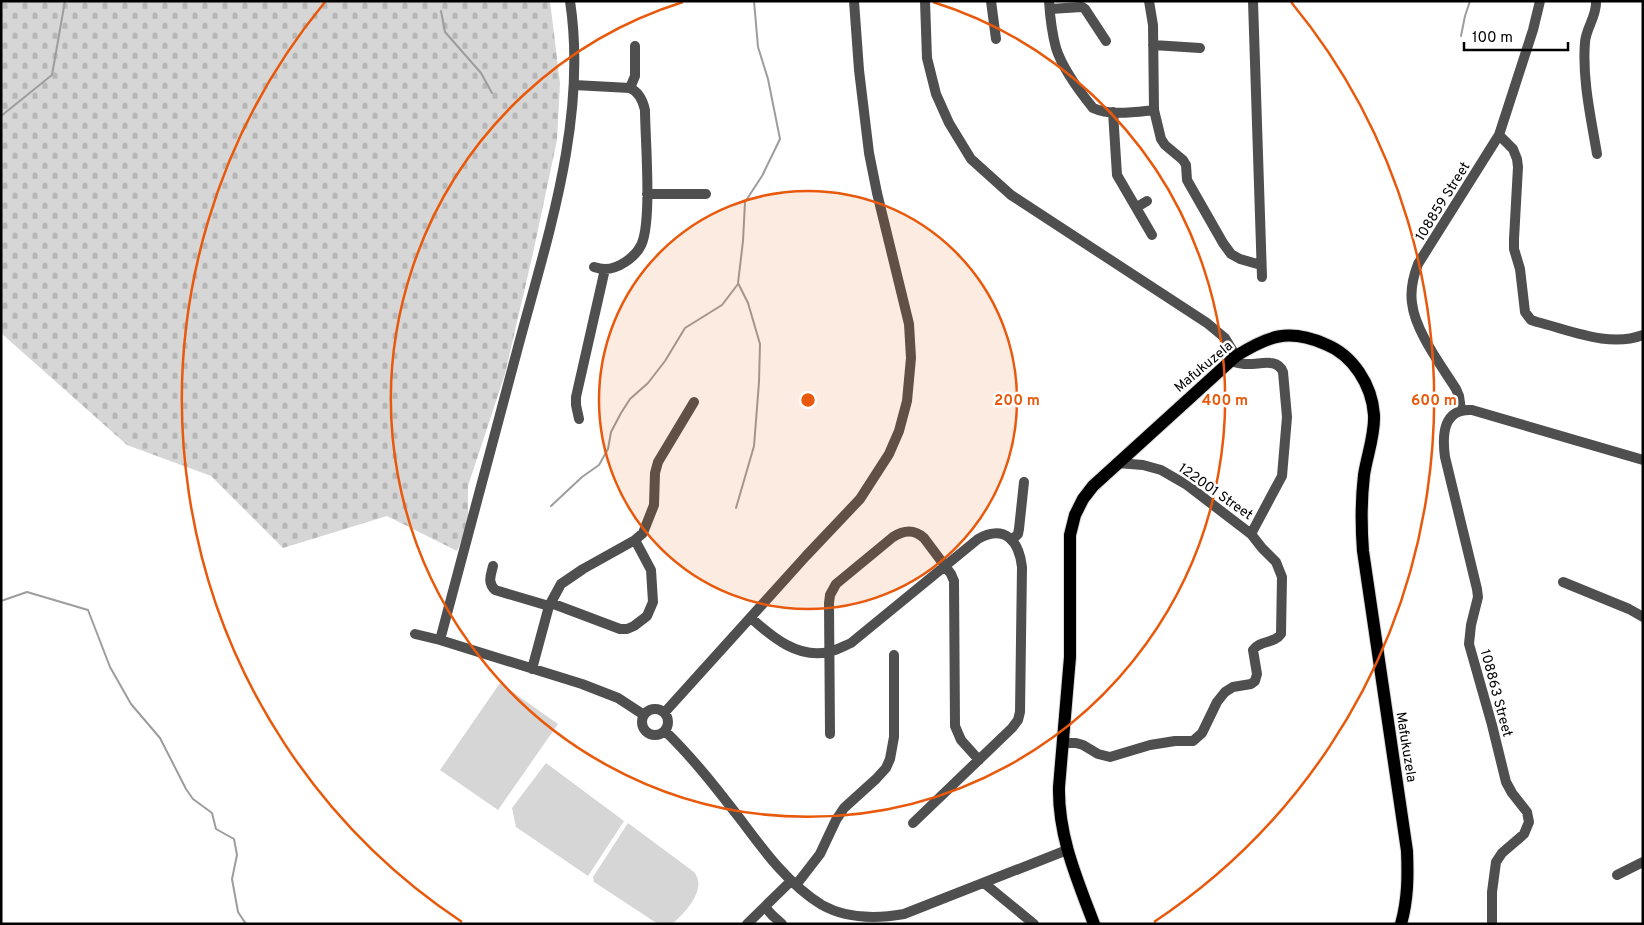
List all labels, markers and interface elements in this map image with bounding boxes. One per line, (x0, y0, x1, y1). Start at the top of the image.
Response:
scale bar (1464, 20, 1568, 52)
text: 100 m (1472, 29, 1513, 48)
street label: 108859 Street (1412, 159, 1474, 244)
street label: Mafukuzela (1171, 338, 1237, 396)
centre of rings (799, 391, 817, 409)
text: 200 m (994, 392, 1040, 411)
text: 400 m (1202, 392, 1248, 411)
text: 600 m (1411, 392, 1457, 411)
street label: 122001 Street (1175, 460, 1256, 524)
street label: 108863 Street (1476, 648, 1515, 739)
street label: Mafukuzela (1392, 711, 1419, 784)

